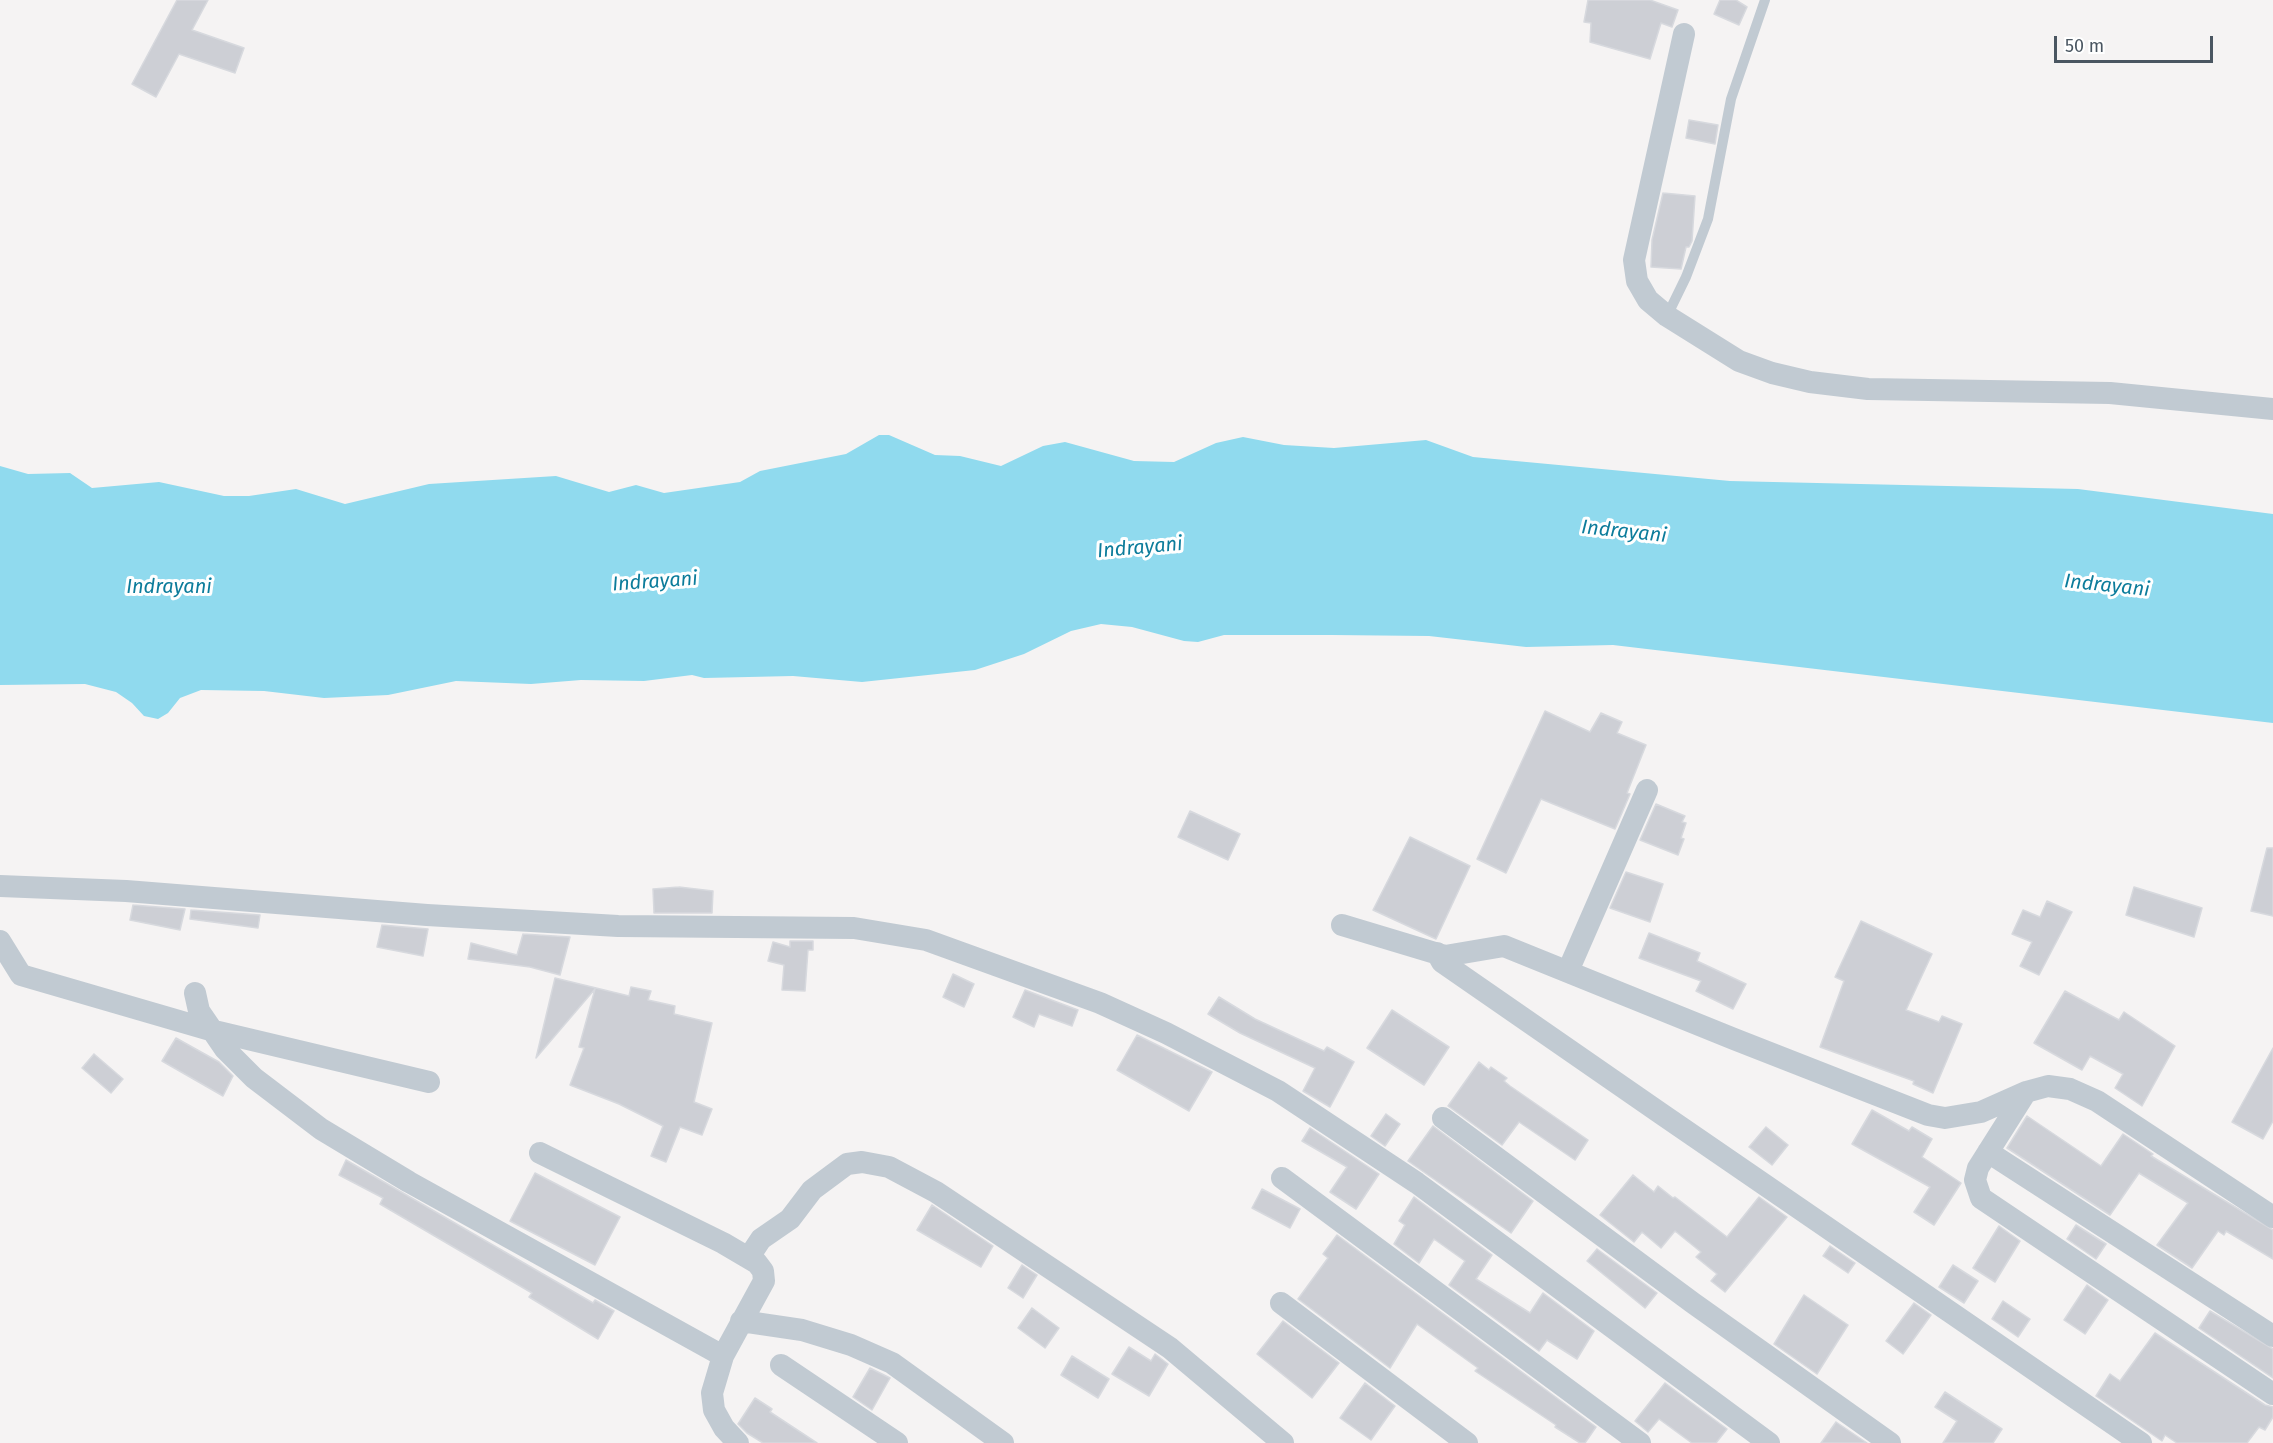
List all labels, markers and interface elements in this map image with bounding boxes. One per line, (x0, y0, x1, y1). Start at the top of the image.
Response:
scale bar (2057, 24, 2216, 62)
text: 50 m (2065, 35, 2104, 57)
water label: Indrayani (1580, 516, 1668, 548)
water label: Indrayani (1096, 532, 1184, 564)
water label: Indrayani (611, 567, 699, 597)
water label: Indrayani (2063, 570, 2151, 602)
water label: Indrayani (126, 575, 212, 599)

